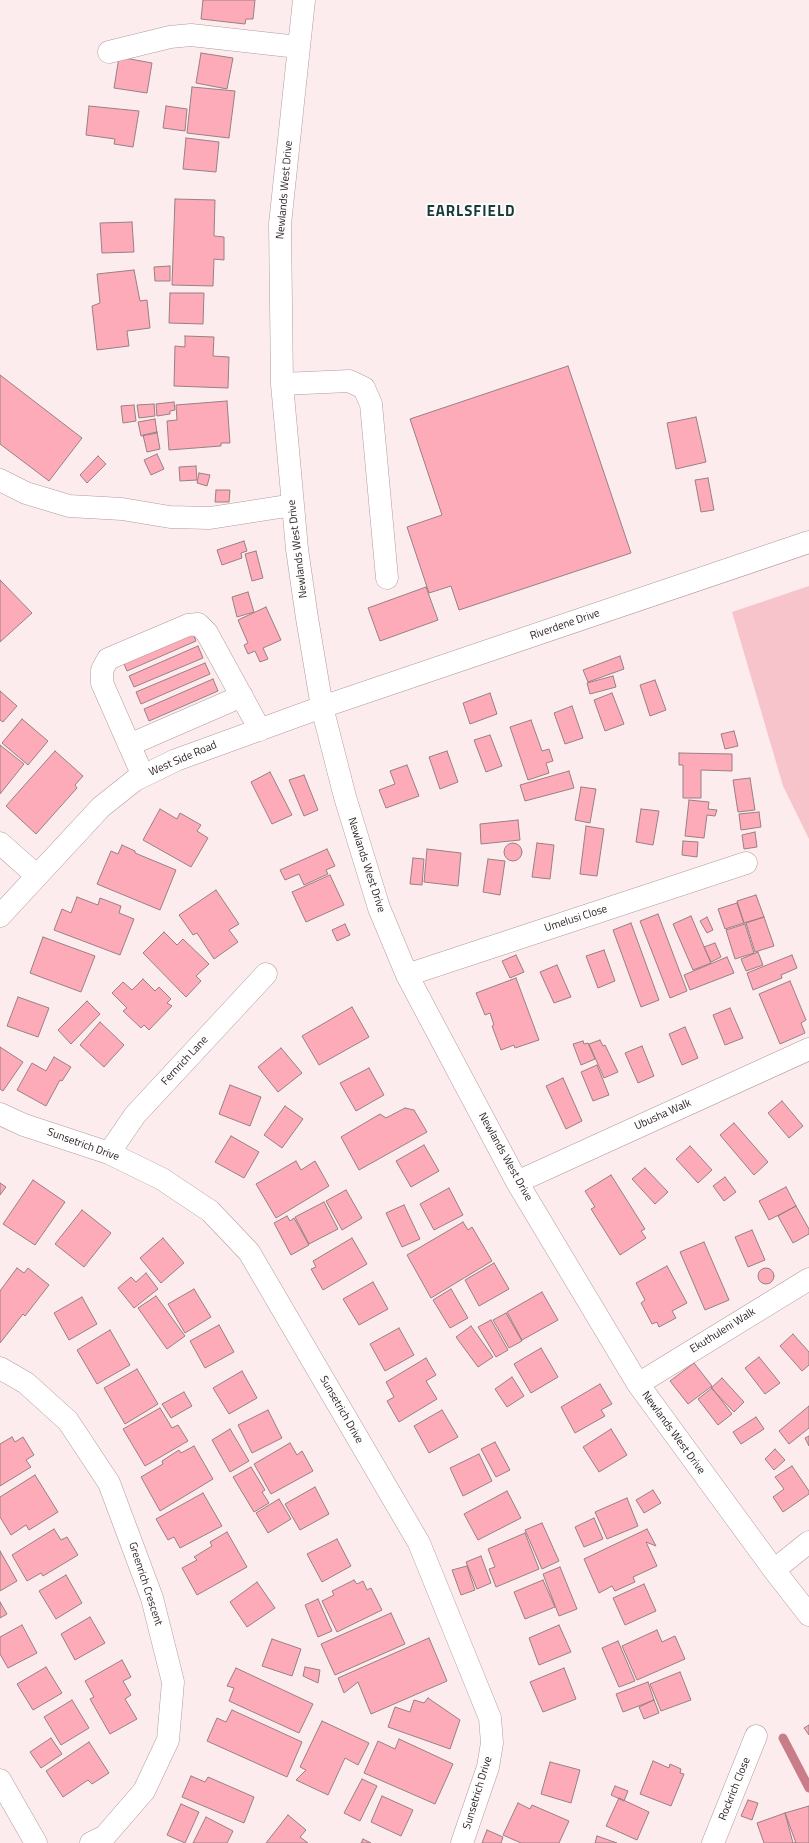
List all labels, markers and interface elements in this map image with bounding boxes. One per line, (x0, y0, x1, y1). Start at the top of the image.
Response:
street label: Newlands West Drive (274, 140, 296, 240)
district label: EARLSFIELD (426, 203, 516, 221)
street label: Newlands West Drive (285, 499, 311, 599)
street label: Riverdene Drive (528, 607, 602, 643)
street label: West Side Road (147, 739, 219, 779)
street label: Newlands West Drive (344, 816, 388, 914)
street label: Umelusi Close (543, 903, 609, 935)
street label: Fernrich Lane (159, 1034, 211, 1088)
street label: Ubusha Walk (633, 1097, 693, 1133)
street label: Newlands West Drive (475, 1110, 535, 1204)
street label: Sunsetrich Drive (45, 1126, 121, 1164)
street label: Ekuthuleni Walk (688, 1306, 758, 1356)
street label: Sunsetrich Drive (316, 1374, 366, 1446)
street label: Newlands West Drive (639, 1389, 707, 1477)
street label: Greenrich Crescent (125, 1541, 165, 1627)
street label: Sunsetrich Drive (461, 1755, 495, 1831)
street label: Rockrich Close (716, 1756, 754, 1822)

